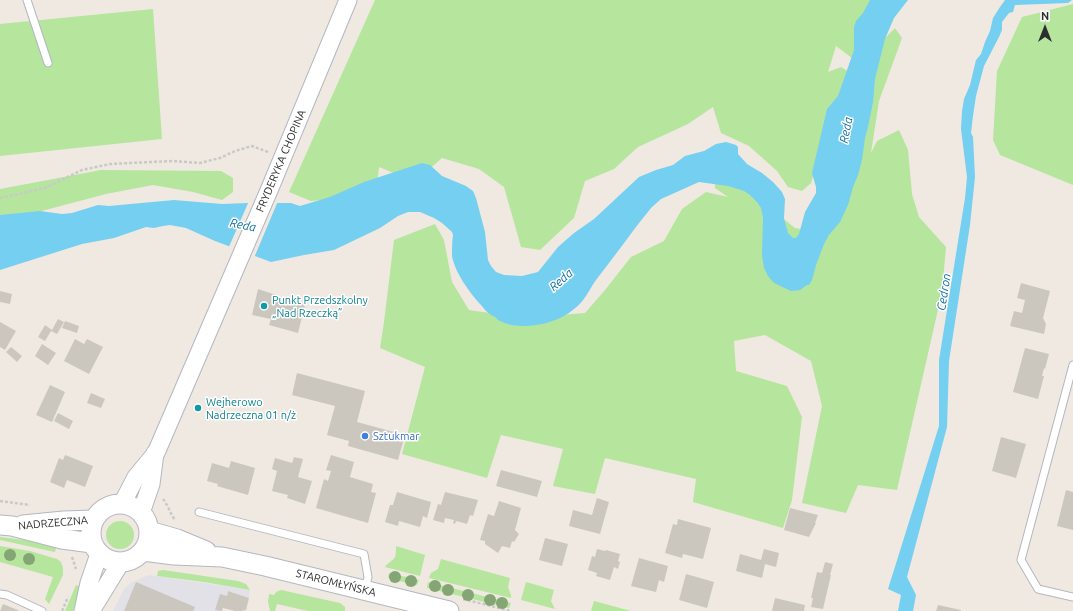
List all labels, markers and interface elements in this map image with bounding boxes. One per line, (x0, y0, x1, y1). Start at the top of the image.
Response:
north arrow (1025, 8, 1065, 48)
text: N (1041, 10, 1049, 22)
street label: FRYDERYKA CHOPINA (253, 108, 309, 214)
water label: Reda (836, 116, 856, 144)
water label: Reda (229, 215, 257, 235)
water label: Reda (546, 266, 576, 294)
water label: Cedron (934, 272, 954, 312)
place label: Punkt Przedszkolny „Nad Rzeczką” (272, 293, 368, 319)
marker: Punkt Przedszkolny „Nad Rzeczką” (259, 301, 269, 311)
place label: Wejherowo Nadrzeczna 01 n/ż (206, 395, 296, 421)
marker: Wejherowo Nadrzeczna 01 n/ż (193, 403, 203, 413)
place label: Sztukmar (373, 429, 419, 443)
marker: Sztukmar (360, 431, 370, 441)
street label: NADRZECZNA (18, 513, 88, 533)
street label: STAROMŁYŃSKA (295, 567, 377, 599)

